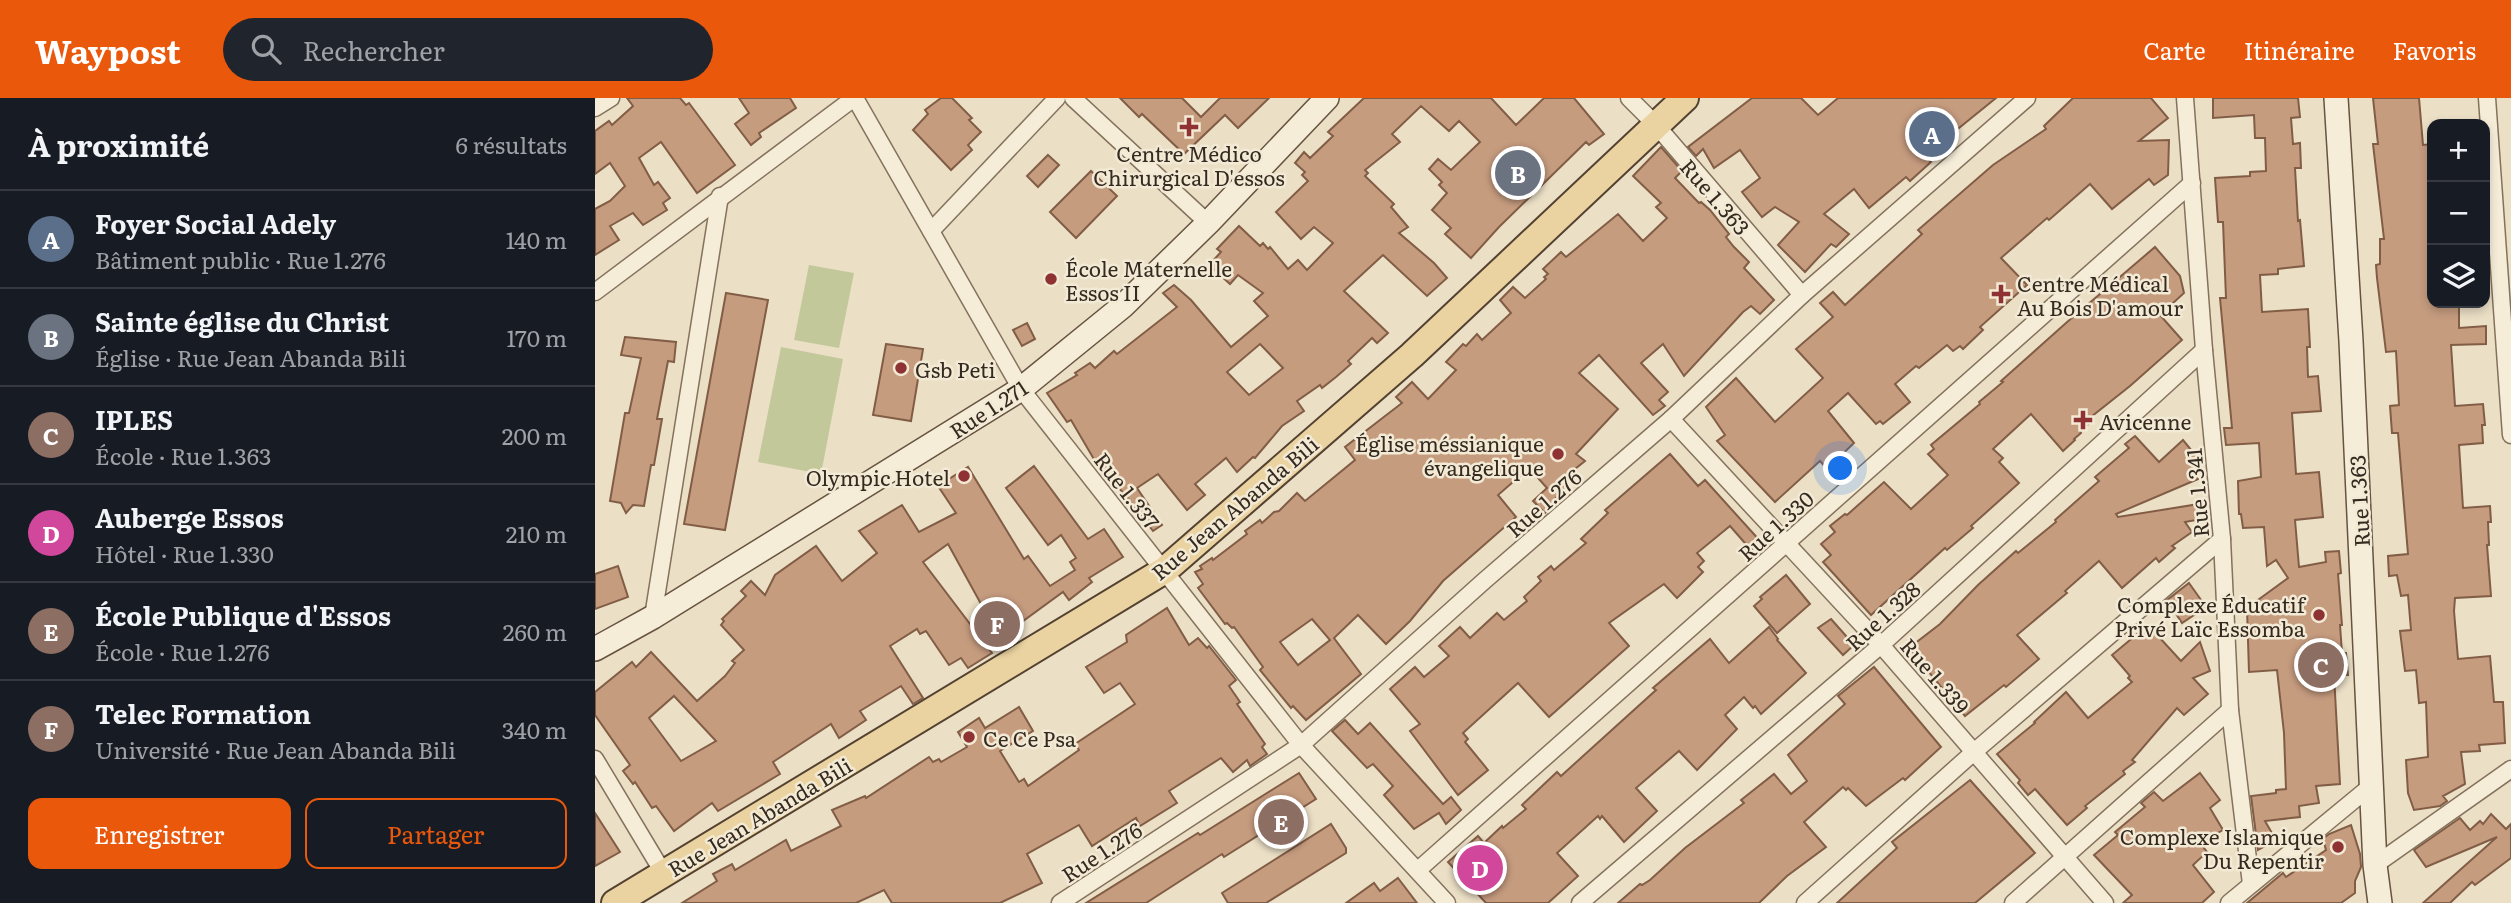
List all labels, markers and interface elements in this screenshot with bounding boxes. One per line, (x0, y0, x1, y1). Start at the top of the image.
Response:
search box (223, 18, 713, 81)
text: Waypost (35, 25, 181, 74)
icon: search (247, 30, 285, 68)
text: Rechercher (303, 30, 445, 69)
text: Carte (2143, 32, 2206, 67)
text: Itinéraire (2244, 32, 2355, 67)
text: Favoris (2393, 32, 2476, 67)
pin: A (1909, 108, 1955, 160)
marker: Centre Médico Chirurgical D'essos (1179, 117, 1199, 137)
map controls (2427, 119, 2490, 308)
button: + (2427, 119, 2490, 182)
text: À proximité (28, 122, 209, 166)
text: 6 résultats (455, 127, 567, 161)
place label: Centre Médico Chirurgical D'essos (1093, 137, 1285, 192)
pin: B (1495, 147, 1541, 199)
street label: Rue 1.363 (1674, 151, 1758, 241)
button: − (2427, 182, 2490, 245)
text: Foyer Social Adely (95, 203, 336, 242)
text: A (42, 222, 60, 256)
text: 140 m (506, 222, 567, 256)
text: Bâtiment public · Rue 1.276 (95, 242, 386, 276)
button: layers (2427, 245, 2490, 308)
place label: École Maternelle Essos II (1065, 252, 1232, 307)
place label: Centre Médical Au Bois D'amour (2017, 267, 2183, 322)
marker: École Maternelle Essos II (1043, 271, 1059, 287)
marker: Centre Médical Au Bois D'amour (1991, 284, 2011, 304)
text: Sainte église du Christ (95, 301, 389, 340)
text: B (43, 320, 59, 354)
text: 170 m (506, 320, 567, 354)
text: Église · Rue Jean Abanda Bili (95, 340, 406, 374)
place label: Gsb Peti (915, 353, 996, 384)
marker: Gsb Peti (893, 360, 909, 376)
street label: Rue 1.271 (943, 371, 1034, 445)
text: IPLES (95, 399, 173, 438)
place label: Avicenne (2099, 405, 2192, 436)
marker: Avicenne (2073, 410, 2093, 430)
text: C (43, 418, 59, 452)
text: 200 m (502, 418, 567, 452)
place label: Église méssianique évangelique (1355, 427, 1544, 482)
street label: Rue Jean Abanda Bili (1144, 428, 1324, 586)
text: École · Rue 1.363 (95, 438, 271, 472)
street label: Rue 1.337 (1088, 445, 1168, 535)
marker: Église méssianique évangelique (1550, 446, 1566, 462)
street label: Rue 1.341 (2177, 447, 2215, 539)
your location (1823, 451, 1857, 485)
street label: Rue 1.363 (2340, 454, 2376, 548)
place label: Olympic Hotel (806, 461, 950, 492)
street label: Rue 1.276 (1499, 461, 1587, 543)
marker: Olympic Hotel (956, 468, 972, 484)
street label: Rue 1.330 (1730, 483, 1820, 567)
text: Auberge Essos (95, 497, 284, 536)
text: D (42, 516, 60, 550)
text: 210 m (506, 516, 567, 550)
text: Hôtel · Rue 1.330 (95, 536, 274, 570)
street label: Rue 1.328 (1838, 573, 1926, 657)
place label: Complexe Éducatif Privé Laïc Essomba (2114, 588, 2307, 643)
text: École Publique d'Essos (95, 595, 391, 634)
pin: F (974, 598, 1020, 650)
marker: Complexe Éducatif Privé Laïc Essomba (2311, 607, 2327, 623)
text: E (43, 614, 59, 648)
text: 260 m (503, 614, 567, 648)
street label: Rue 1.339 (1894, 630, 1978, 720)
text: École · Rue 1.276 (95, 634, 270, 668)
pin: C (2298, 639, 2344, 691)
text: Telec Formation (95, 693, 311, 732)
text: F (44, 712, 58, 746)
text: 340 m (502, 712, 567, 746)
place label: Ce Ce Psa (983, 722, 1077, 753)
marker: Ce Ce Psa (961, 729, 977, 745)
text: Université · Rue Jean Abanda Bili (95, 732, 456, 766)
street label: Rue Jean Abanda Bili (661, 749, 857, 883)
pin: E (1258, 796, 1304, 848)
button: Enregistrer (28, 798, 291, 869)
button: Partager (305, 798, 567, 869)
street label: Rue 1.276 (1055, 813, 1147, 889)
place label: Complexe Islamique Du Repentir (2120, 820, 2324, 875)
marker: Complexe Islamique Du Repentir (2330, 839, 2346, 855)
pin: D (1457, 842, 1503, 894)

